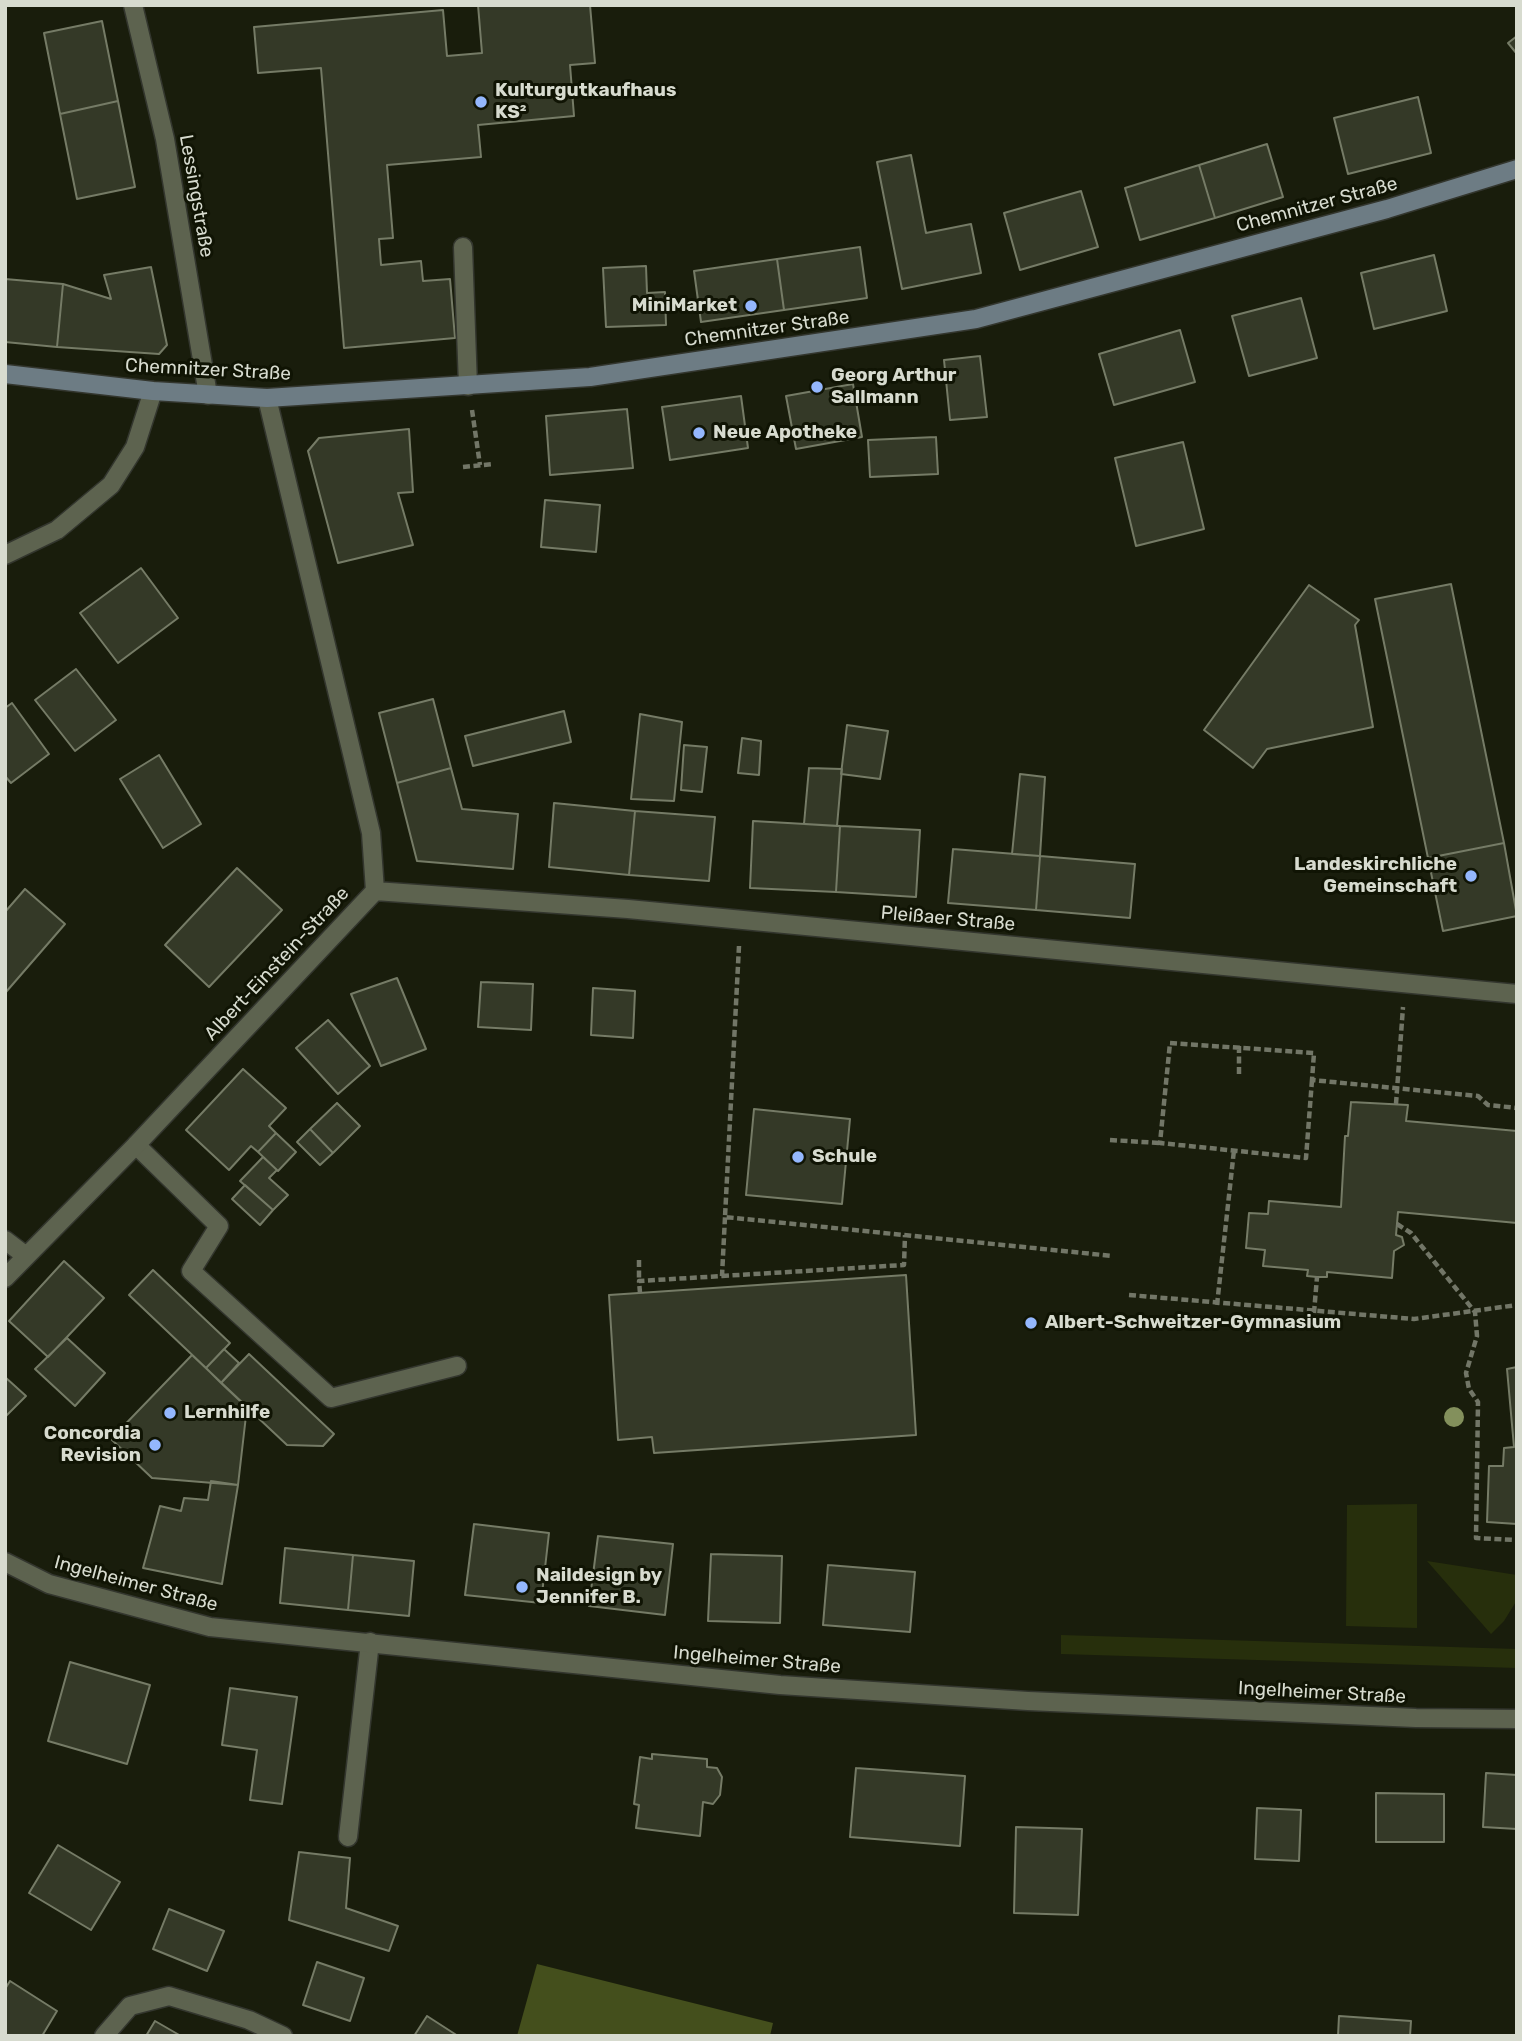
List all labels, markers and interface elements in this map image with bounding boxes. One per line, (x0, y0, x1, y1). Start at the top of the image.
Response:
place label: Kulturgutkaufhaus KS² (495, 80, 676, 124)
marker: Kulturgutkaufhaus KS² (473, 94, 489, 110)
street label: Lessingstraße (174, 133, 218, 259)
street label: Chemnitzer Straße (1234, 173, 1400, 237)
place label: MiniMarket (632, 295, 737, 317)
marker: MiniMarket (743, 298, 759, 314)
street label: Chemnitzer Straße (683, 306, 851, 352)
street label: Chemnitzer Straße (125, 354, 291, 386)
place label: Georg Arthur Sallmann (831, 365, 956, 409)
marker: Georg Arthur Sallmann (809, 379, 825, 395)
place label: Neue Apotheke (713, 422, 857, 444)
marker: Neue Apotheke (691, 425, 707, 441)
place label: Landeskirchliche Gemeinschaft (1294, 854, 1457, 898)
marker: Landeskirchliche Gemeinschaft (1463, 868, 1479, 884)
street label: Albert-Einstein-Straße (200, 882, 354, 1046)
street label: Pleißaer Straße (880, 902, 1016, 936)
place label: Schule (812, 1146, 877, 1168)
marker: Schule (790, 1149, 806, 1165)
place label: Albert-Schweitzer-Gymnasium (1045, 1312, 1341, 1334)
marker: Albert-Schweitzer-Gymnasium (1023, 1315, 1039, 1331)
place label: Lernhilfe (184, 1402, 270, 1424)
marker: Lernhilfe (162, 1405, 178, 1421)
place label: Concordia Revision (44, 1423, 141, 1467)
marker: Concordia Revision (147, 1437, 163, 1453)
street label: Ingelheimer Straße (52, 1551, 220, 1617)
place label: Naildesign by Jennifer B. (536, 1565, 662, 1609)
marker: Naildesign by Jennifer B. (514, 1579, 530, 1595)
street label: Ingelheimer Straße (672, 1641, 842, 1679)
street label: Ingelheimer Straße (1237, 1677, 1407, 1709)

